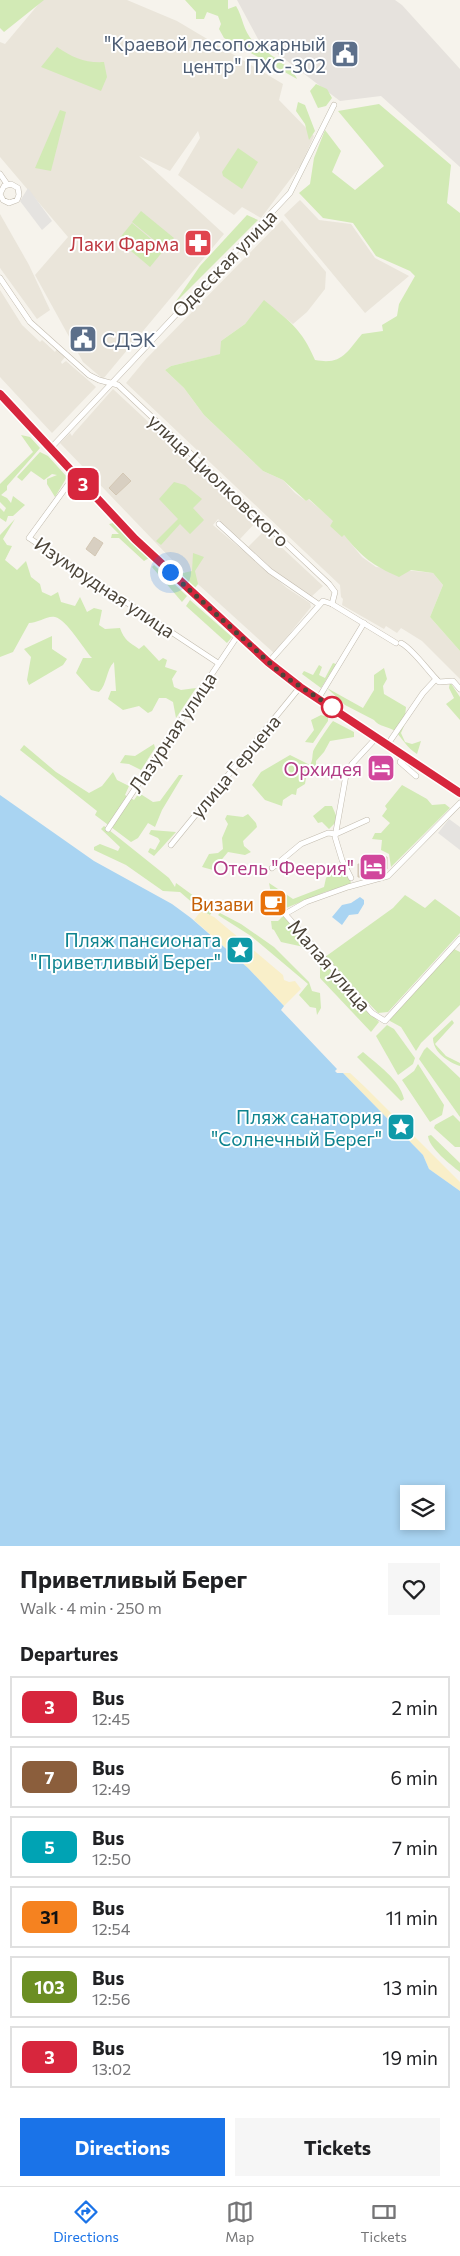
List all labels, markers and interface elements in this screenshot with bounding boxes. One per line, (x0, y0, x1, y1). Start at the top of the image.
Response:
place label: "Краевой лесопожарный центр" ПХС-302 (104, 32, 326, 77)
public building icon: "Краевой лесопожарный центр" ПХС-302 (330, 39, 360, 69)
street label: Одесская улица (167, 204, 281, 322)
pharmacy icon: Лаки Фарма (183, 228, 213, 258)
place label: Лаки Фарма (70, 232, 179, 255)
public building icon: СДЭК (68, 324, 98, 354)
place label: СДЭК (102, 328, 156, 351)
street label: улица Циолковского (144, 409, 294, 551)
line badge: 3 (67, 468, 99, 500)
text: 3 (78, 473, 88, 495)
street label: Изумрудная улица (31, 532, 179, 642)
your location (158, 560, 183, 585)
street label: Лазурная улица (123, 667, 221, 797)
unlabelled marker (321, 696, 343, 718)
street label: улица Герцена (185, 710, 285, 822)
hotel icon: Орхидея (366, 753, 396, 783)
place label: Орхидея (284, 757, 362, 780)
hotel icon: Отель "Феерия" (358, 852, 388, 882)
place label: Отель "Феерия" (213, 856, 354, 879)
cafe icon: Визави (258, 888, 288, 918)
place label: Визави (191, 892, 254, 915)
street label: Малая улица (284, 914, 376, 1016)
place label: Пляж пансионата "Приветливый Берег" (30, 928, 221, 973)
place icon: Пляж пансионата "Приветливый Берег" (225, 935, 255, 965)
place label: Пляж санатория "Солнечный Берег" (211, 1105, 382, 1150)
place icon: Пляж санатория "Солнечный Берег" (386, 1112, 416, 1142)
map controls (400, 1485, 445, 1530)
button: layers (400, 1485, 445, 1530)
button: heart (388, 1563, 440, 1615)
text: Приветливый Берег (20, 1564, 247, 1593)
text: Walk · 4 min · 250 m (20, 1598, 162, 1617)
text: Departures (20, 1642, 118, 1665)
text: Bus (92, 1686, 124, 1709)
text: 3 (44, 1696, 55, 1718)
text: 2 min (391, 1696, 438, 1719)
text: 12:45 (92, 1709, 130, 1728)
text: Bus (92, 1756, 124, 1779)
text: 7 (45, 1766, 54, 1788)
text: 6 min (390, 1766, 438, 1789)
text: 12:49 (92, 1779, 131, 1798)
text: Bus (92, 1826, 124, 1849)
text: 5 (44, 1836, 55, 1858)
text: 7 min (392, 1836, 438, 1859)
text: 12:50 (92, 1849, 131, 1868)
text: Bus (92, 1896, 124, 1919)
text: 31 (40, 1906, 59, 1928)
text: 11 min (386, 1906, 438, 1929)
text: 12:54 (92, 1919, 130, 1938)
text: Bus (92, 1966, 124, 1989)
text: 103 (34, 1976, 65, 1998)
text: 13 min (383, 1976, 438, 1999)
text: 12:56 (92, 1989, 130, 2008)
text: Bus (92, 2036, 124, 2059)
text: 3 (44, 2046, 55, 2068)
text: 19 min (382, 2046, 438, 2069)
text: 13:02 (92, 2059, 131, 2078)
button: Directions (20, 2118, 225, 2176)
button: Tickets (235, 2118, 440, 2176)
tab: Directions (53, 2198, 119, 2245)
tab: Map (225, 2198, 254, 2245)
tab: Tickets (361, 2198, 407, 2245)

